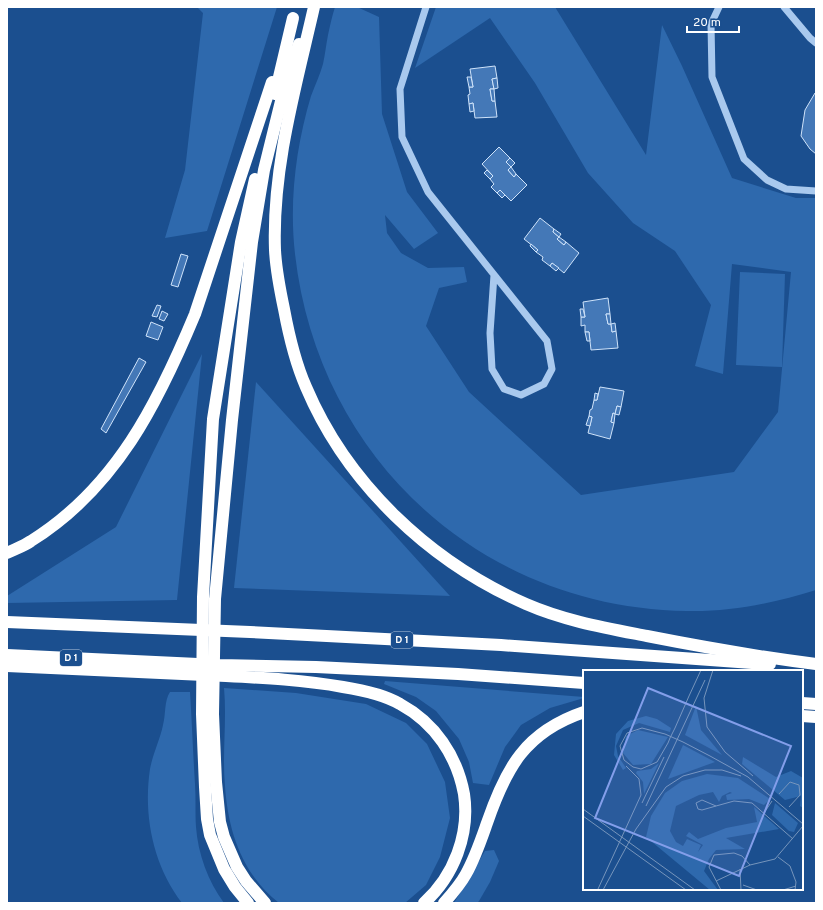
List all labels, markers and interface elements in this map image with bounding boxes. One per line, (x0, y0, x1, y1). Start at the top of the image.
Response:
scale bar (687, 8, 739, 34)
text: 20 m (693, 15, 721, 31)
road number: D 1 (391, 632, 413, 648)
road number: D 1 (60, 650, 82, 666)
inset map (583, 670, 803, 890)

